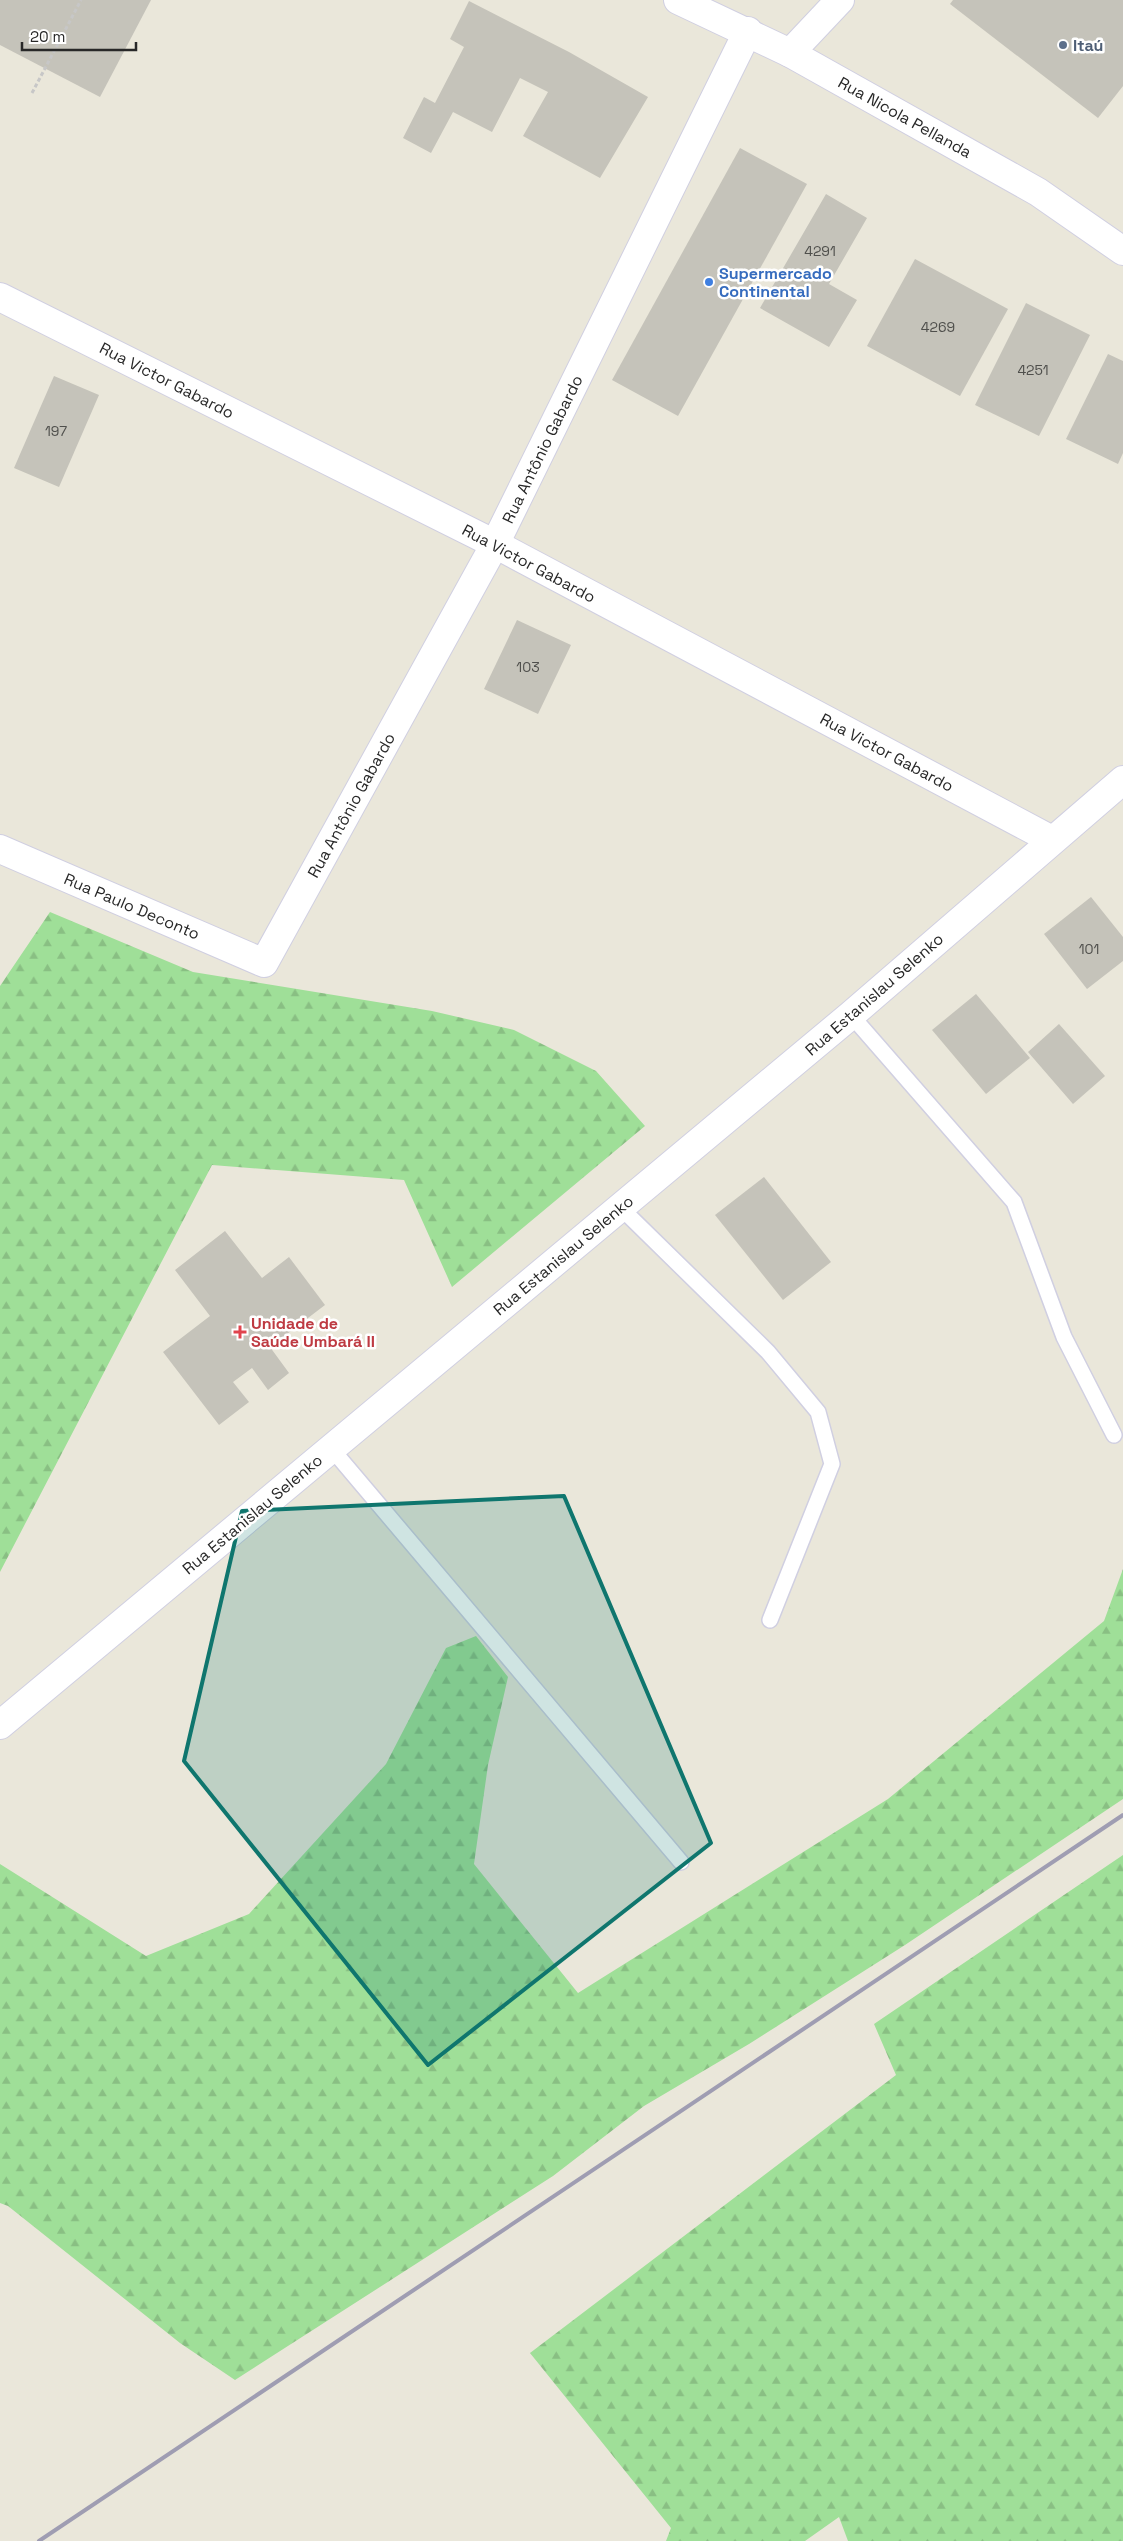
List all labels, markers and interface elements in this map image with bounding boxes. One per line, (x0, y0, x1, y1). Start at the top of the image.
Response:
scale bar (22, 20, 136, 52)
text: 20 m (30, 27, 65, 46)
place label: Itaú (1073, 35, 1103, 56)
marker: Itaú (1057, 39, 1069, 51)
street label: Rua Nicola Pellanda (834, 72, 975, 163)
house number: 4291 (804, 242, 836, 260)
place label: Supermercado Continental (719, 263, 832, 302)
marker: Supermercado Continental (703, 276, 715, 288)
house number: 4269 (921, 318, 955, 336)
street label: Rua Victor Gabardo (96, 337, 238, 423)
house number: 4251 (1017, 361, 1049, 379)
street label: Rua Antônio Gabardo (497, 372, 588, 527)
house number: 197 (45, 422, 67, 440)
street label: Rua Victor Gabardo (458, 519, 599, 608)
house number: 103 (516, 658, 540, 676)
street label: Rua Victor Gabardo (816, 708, 957, 797)
street label: Rua Antônio Gabardo (303, 729, 400, 881)
street label: Rua Paulo Deconto (61, 868, 203, 945)
street label: Rua Estanislau Selenko (801, 929, 948, 1060)
house number: 101 (1079, 940, 1099, 958)
street label: Rua Estanislau Selenko (489, 1191, 638, 1320)
place label: Unidade de Saúde Umbará II (251, 1313, 375, 1352)
marker: Unidade de Saúde Umbará II (233, 1325, 247, 1339)
street label: Rua Estanislau Selenko (178, 1450, 327, 1579)

